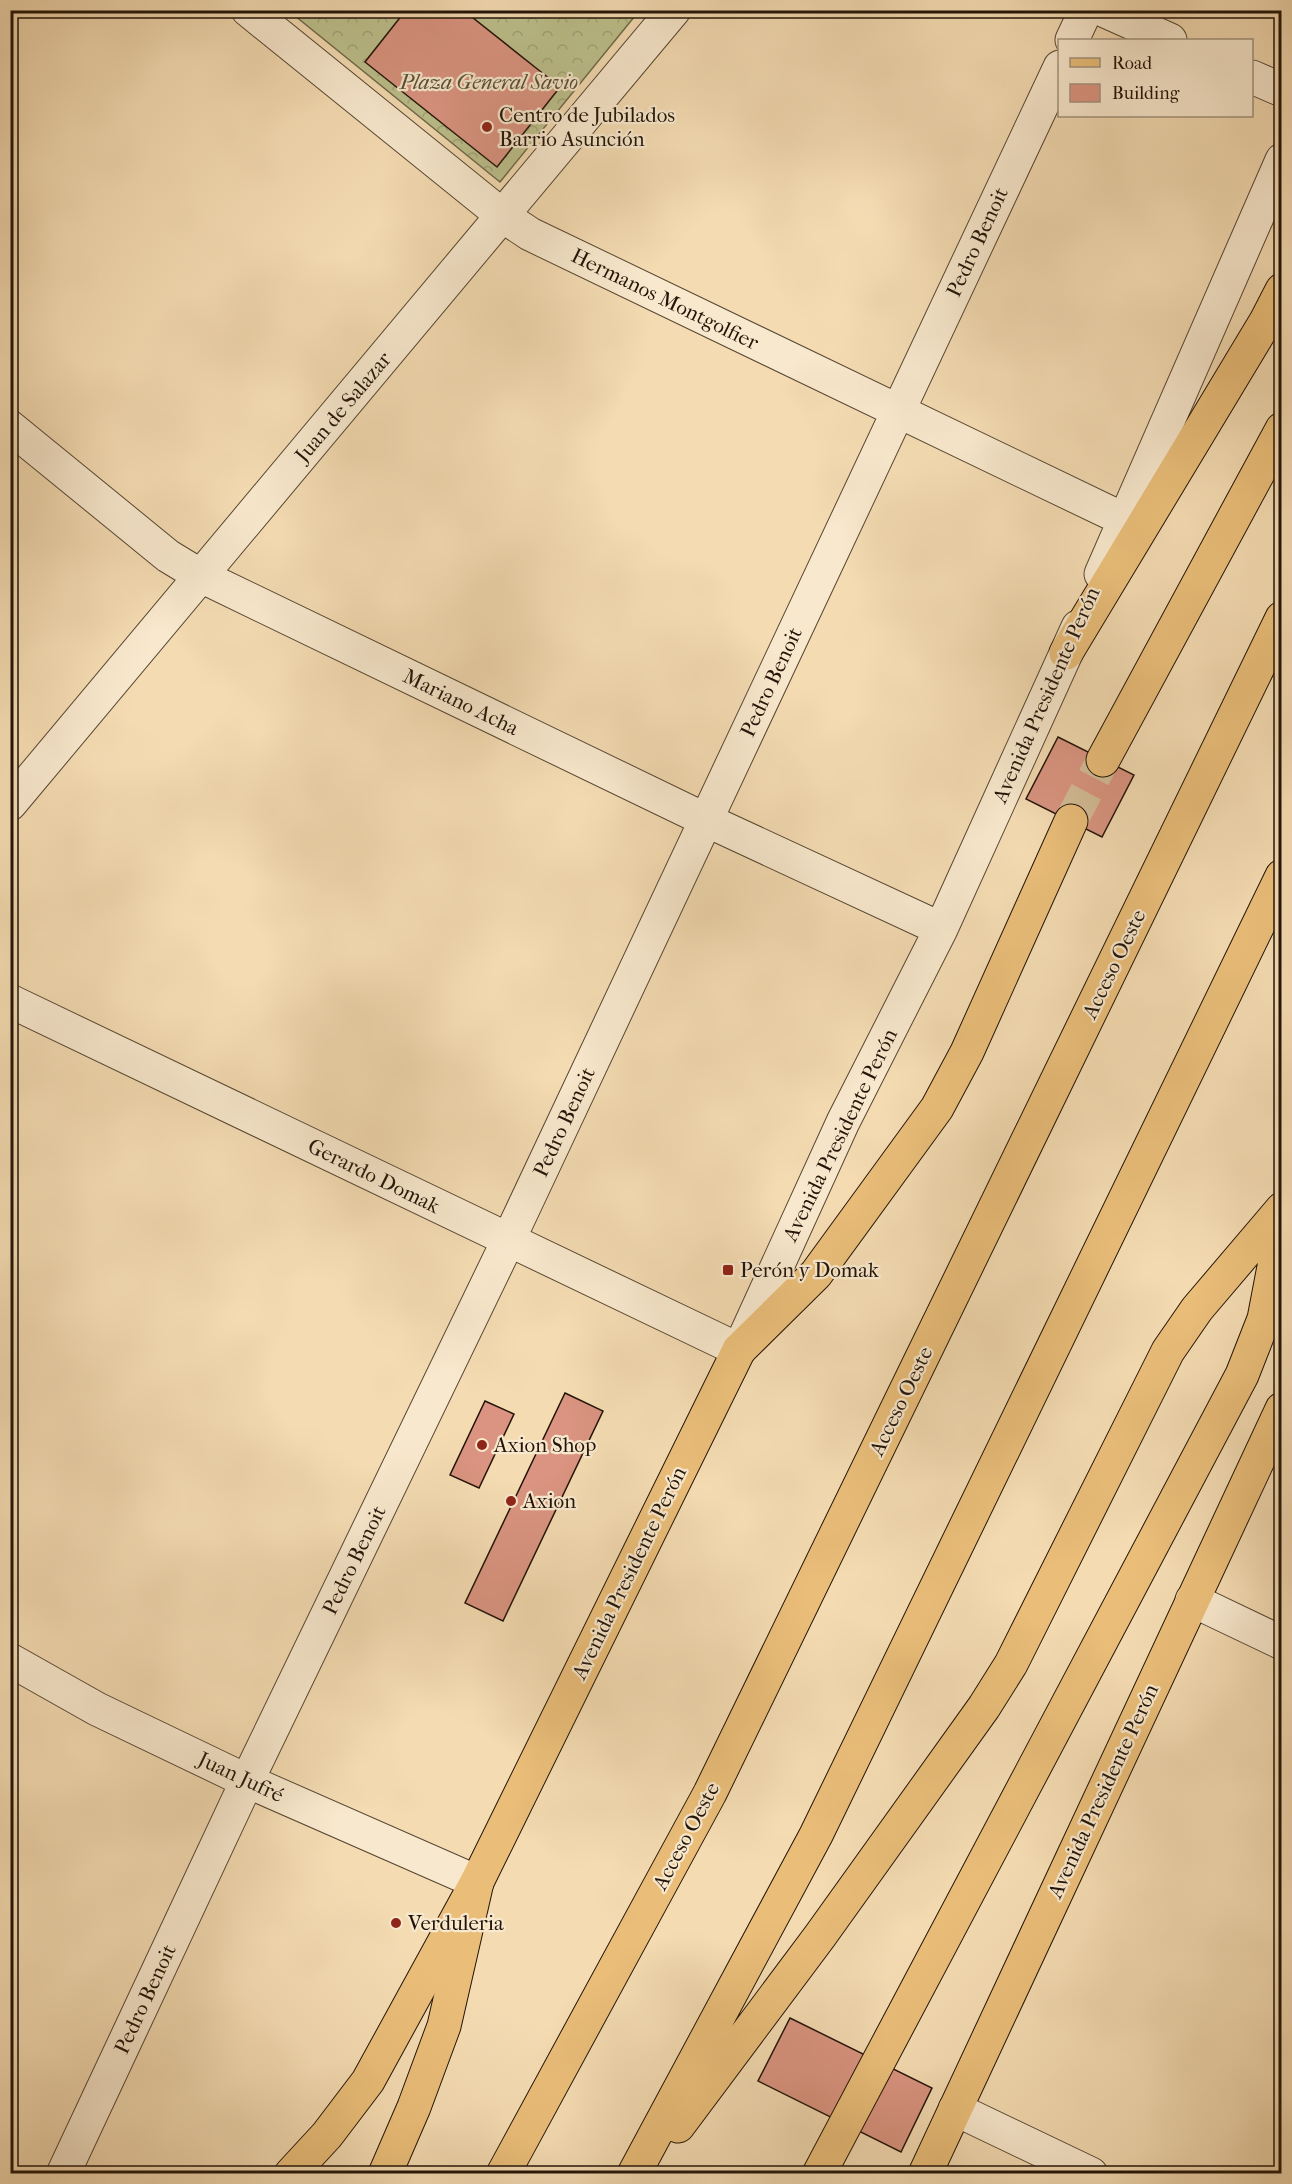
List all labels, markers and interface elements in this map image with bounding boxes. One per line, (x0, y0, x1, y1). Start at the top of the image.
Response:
legend (1058, 39, 1253, 117)
text: Road (1112, 53, 1152, 74)
park label: Plaza General Savio (399, 70, 578, 94)
text: Building (1112, 83, 1180, 104)
place label: Centro de Jubilados Barrio Asunción (499, 103, 675, 151)
marker: Centro de Jubilados Barrio Asunción (480, 120, 494, 134)
street label: Pedro Benoit (941, 183, 1013, 301)
street label: Hermanos Montgolfier (567, 243, 763, 355)
street label: Juan de Salazar (289, 347, 396, 468)
street label: Avenida Presidente Perón (987, 583, 1104, 807)
street label: Pedro Benoit (735, 623, 807, 741)
street label: Mariano Acha (399, 664, 523, 740)
street label: Acceso Oeste (1077, 906, 1151, 1023)
street label: Avenida Presidente Perón (778, 1025, 902, 1246)
street label: Pedro Benoit (528, 1063, 600, 1181)
street label: Gerardo Domak (304, 1134, 444, 1218)
place label: Perón y Domak (740, 1258, 879, 1282)
marker: Perón y Domak (721, 1263, 735, 1277)
street label: Acceso Oeste (864, 1343, 938, 1460)
place label: Axion Shop (493, 1433, 596, 1457)
marker: Axion Shop (475, 1438, 489, 1452)
street label: Avenida Presidente Perón (567, 1463, 691, 1684)
place label: Axion (522, 1489, 576, 1513)
marker: Axion (504, 1494, 518, 1508)
street label: Pedro Benoit (317, 1501, 391, 1618)
street label: Avenida Presidente Perón (1042, 1680, 1163, 1903)
street label: Juan Jufré (193, 1746, 287, 1807)
street label: Acceso Oeste (647, 1778, 724, 1895)
place label: Verduleria (407, 1911, 504, 1935)
marker: Verduleria (389, 1916, 403, 1930)
street label: Pedro Benoit (109, 1940, 181, 2058)

